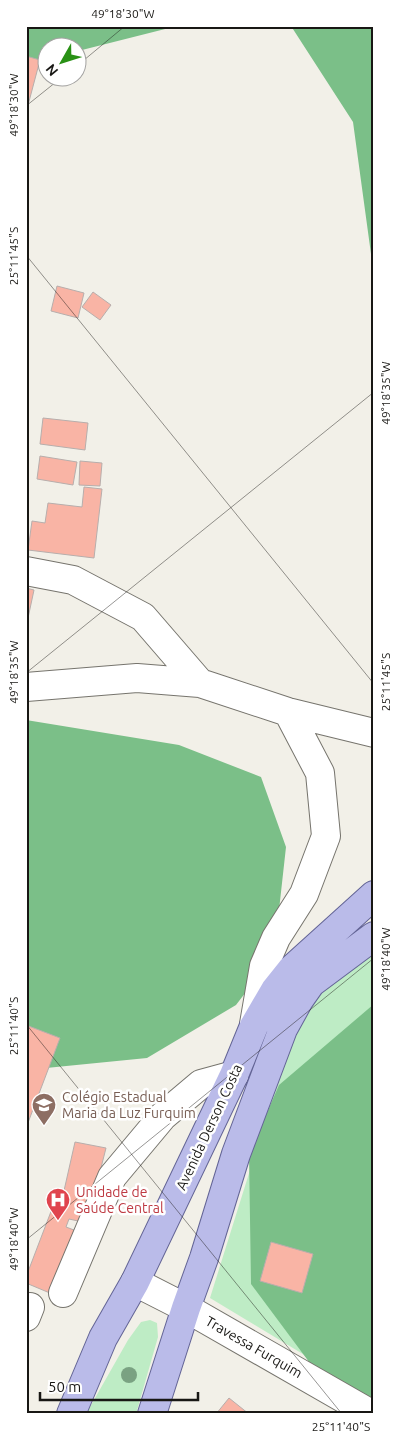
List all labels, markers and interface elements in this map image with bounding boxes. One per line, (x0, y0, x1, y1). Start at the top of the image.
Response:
text: 49°18'30"W (91, 7, 155, 20)
north arrow (38, 38, 88, 88)
text: N (42, 61, 61, 79)
text: 49°18'30"W (7, 73, 20, 137)
text: 25°11'45"S (7, 227, 20, 285)
text: 49°18'35"W (379, 361, 392, 425)
text: 49°18'35"W (7, 640, 20, 704)
text: 25°11'45"S (379, 653, 392, 711)
text: 49°18'40"W (379, 927, 392, 991)
text: 25°11'40"S (7, 997, 20, 1055)
street label: Avenida Derson Costa (173, 1061, 245, 1193)
place label: Colégio Estadual Maria da Luz Furquim (62, 1089, 196, 1121)
school or university icon: Colégio Estadual Maria da Luz Furquim (31, 1092, 57, 1126)
place label: Unidade de Saúde Central (76, 1184, 164, 1216)
hospital icon: Unidade de Saúde Central (45, 1187, 71, 1221)
text: 49°18'40"W (7, 1207, 20, 1271)
street label: Travessa Furquim (203, 1313, 305, 1381)
scale bar (40, 1370, 198, 1402)
text: 50 m (48, 1378, 81, 1395)
text: 25°11'40"S (312, 1420, 370, 1433)

